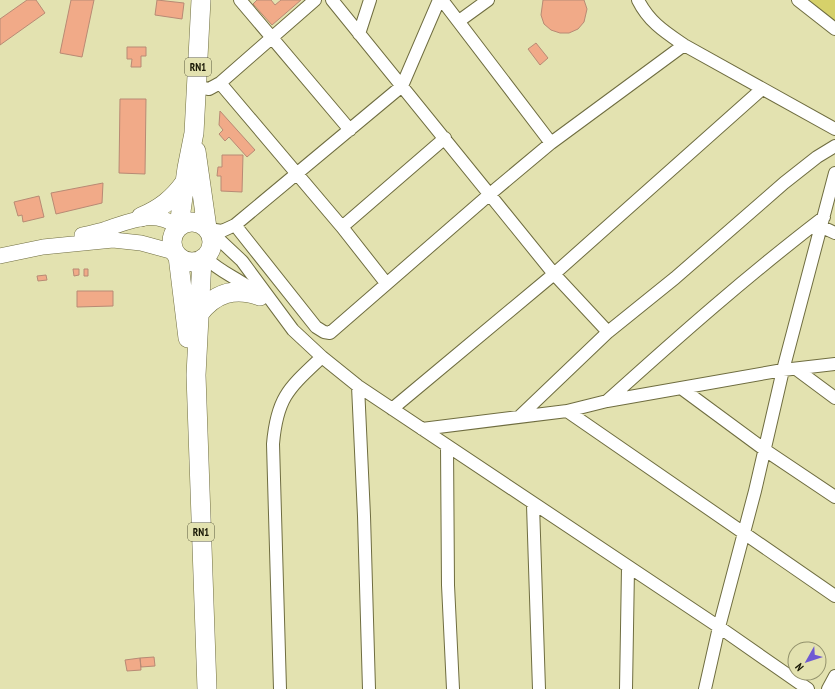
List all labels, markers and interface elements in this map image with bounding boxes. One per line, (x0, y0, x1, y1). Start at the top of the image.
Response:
road number: RN1 (185, 58, 211, 76)
road number: RN1 (188, 523, 214, 541)
north arrow (787, 641, 827, 681)
text: N (792, 661, 807, 674)

